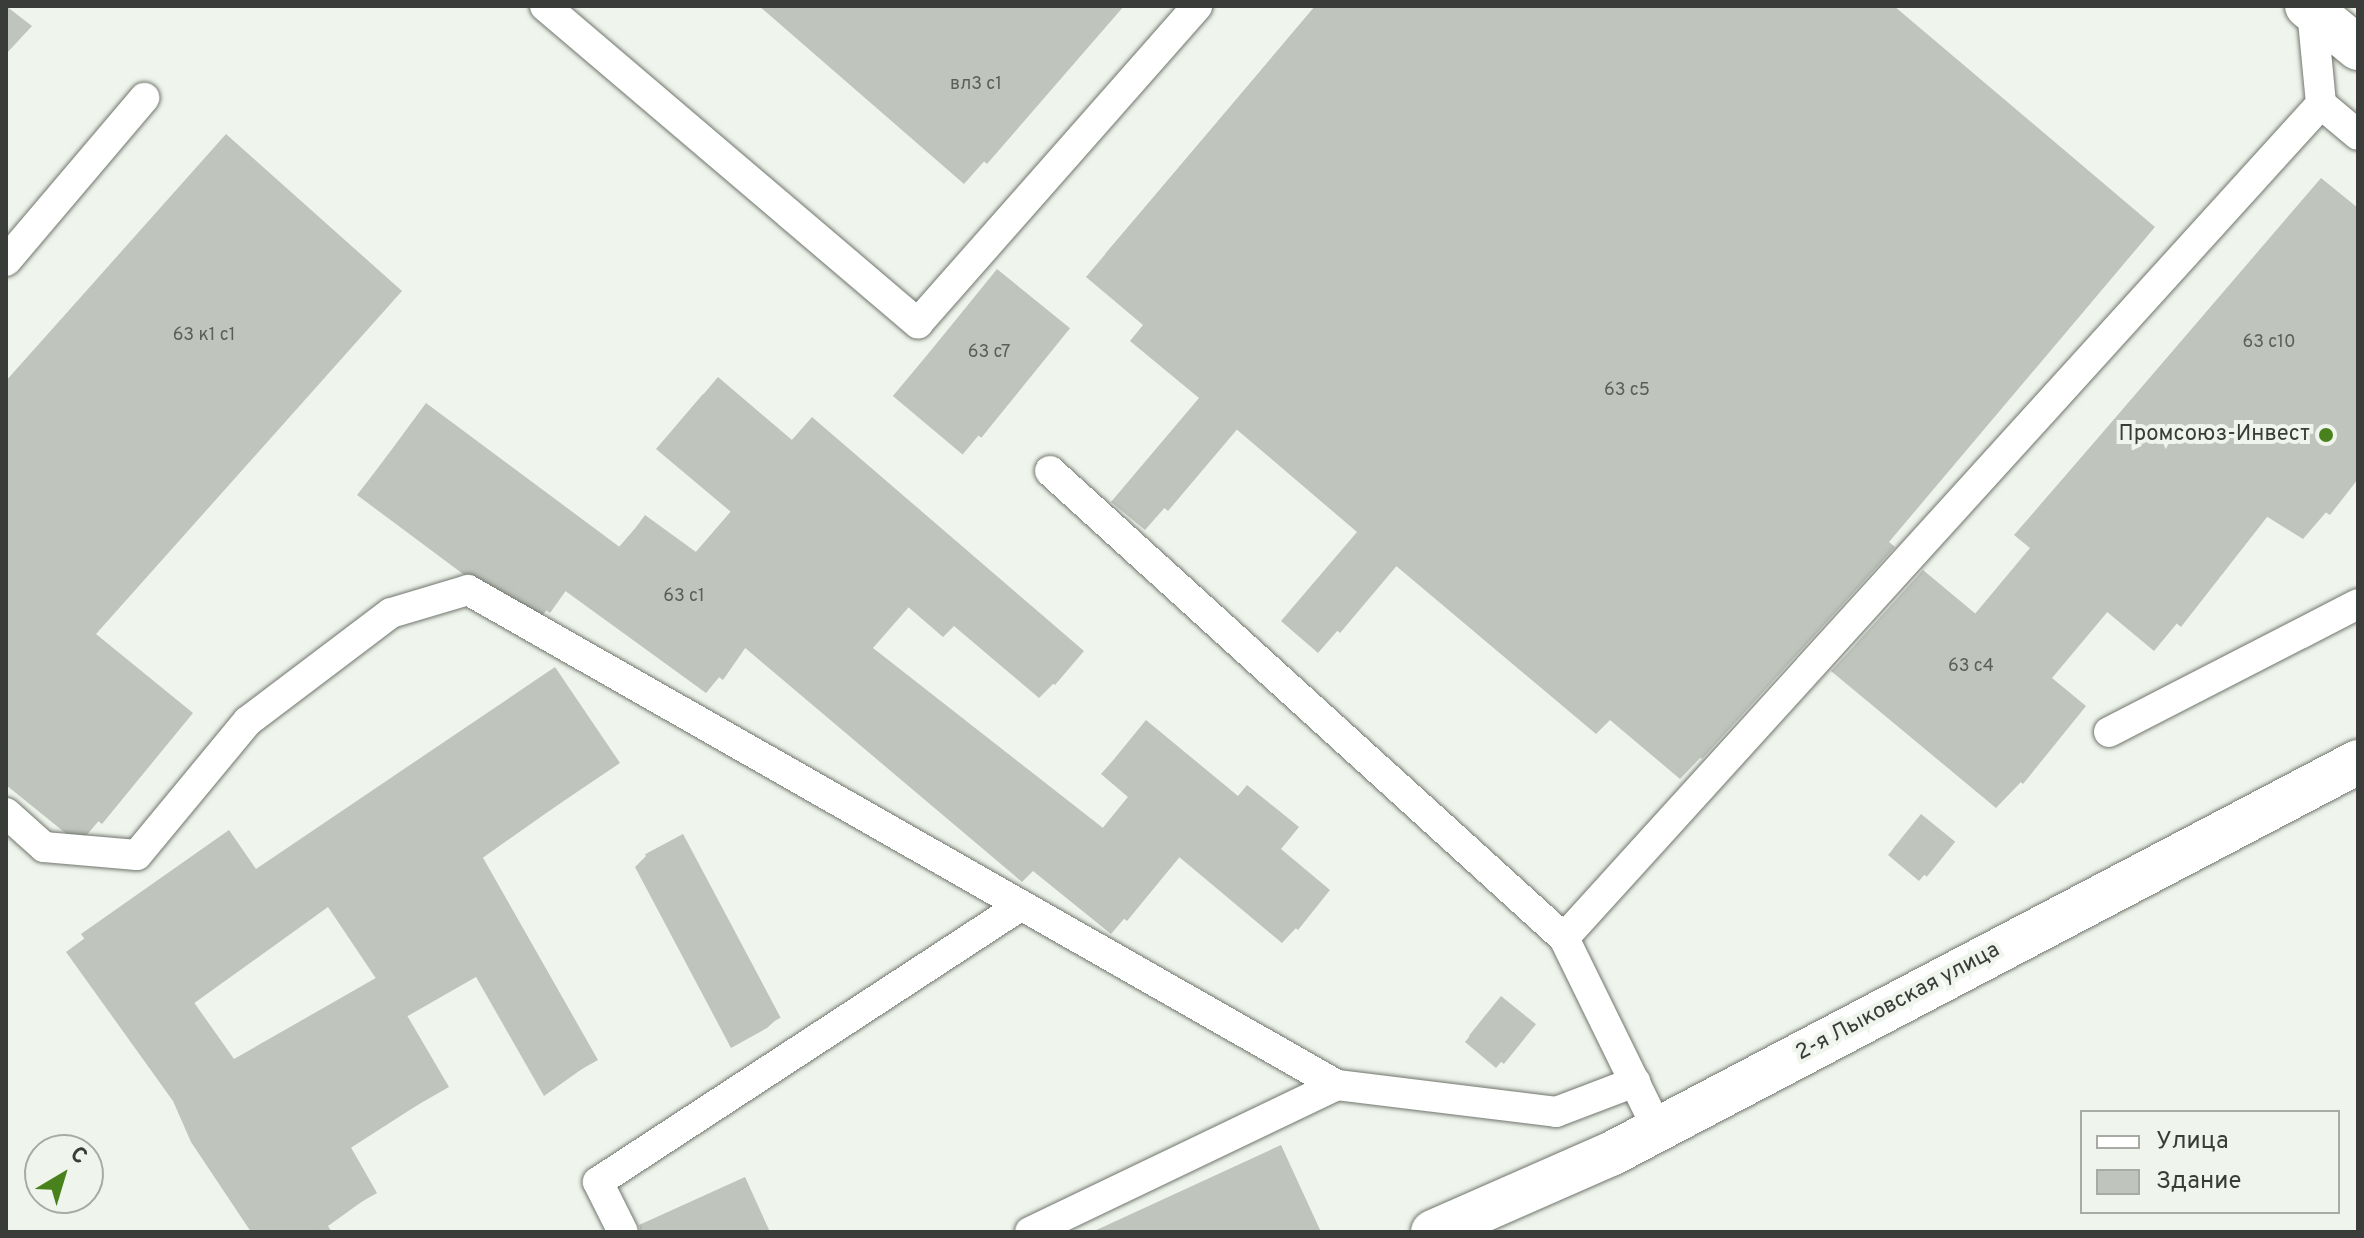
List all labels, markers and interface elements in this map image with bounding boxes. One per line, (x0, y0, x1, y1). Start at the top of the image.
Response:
house number: вл3 с1 (950, 74, 1002, 96)
house number: 63 к1 с1 (173, 325, 235, 347)
house number: 63 с10 (2242, 332, 2296, 354)
house number: 63 с7 (968, 342, 1010, 364)
house number: 63 с5 (1604, 380, 1650, 402)
place label: Промсоюз-Инвест (2119, 422, 2310, 448)
marker: Промсоюз-Инвест (2317, 426, 2335, 444)
house number: 63 с1 (663, 586, 705, 608)
house number: 63 с4 (1948, 656, 1994, 678)
street label: 2-я Лыковская улица (1792, 937, 2004, 1067)
legend (2080, 1110, 2340, 1214)
text: Улица (2156, 1127, 2229, 1157)
north arrow (24, 1134, 104, 1214)
text: С (64, 1141, 92, 1171)
text: Здание (2156, 1167, 2242, 1197)

